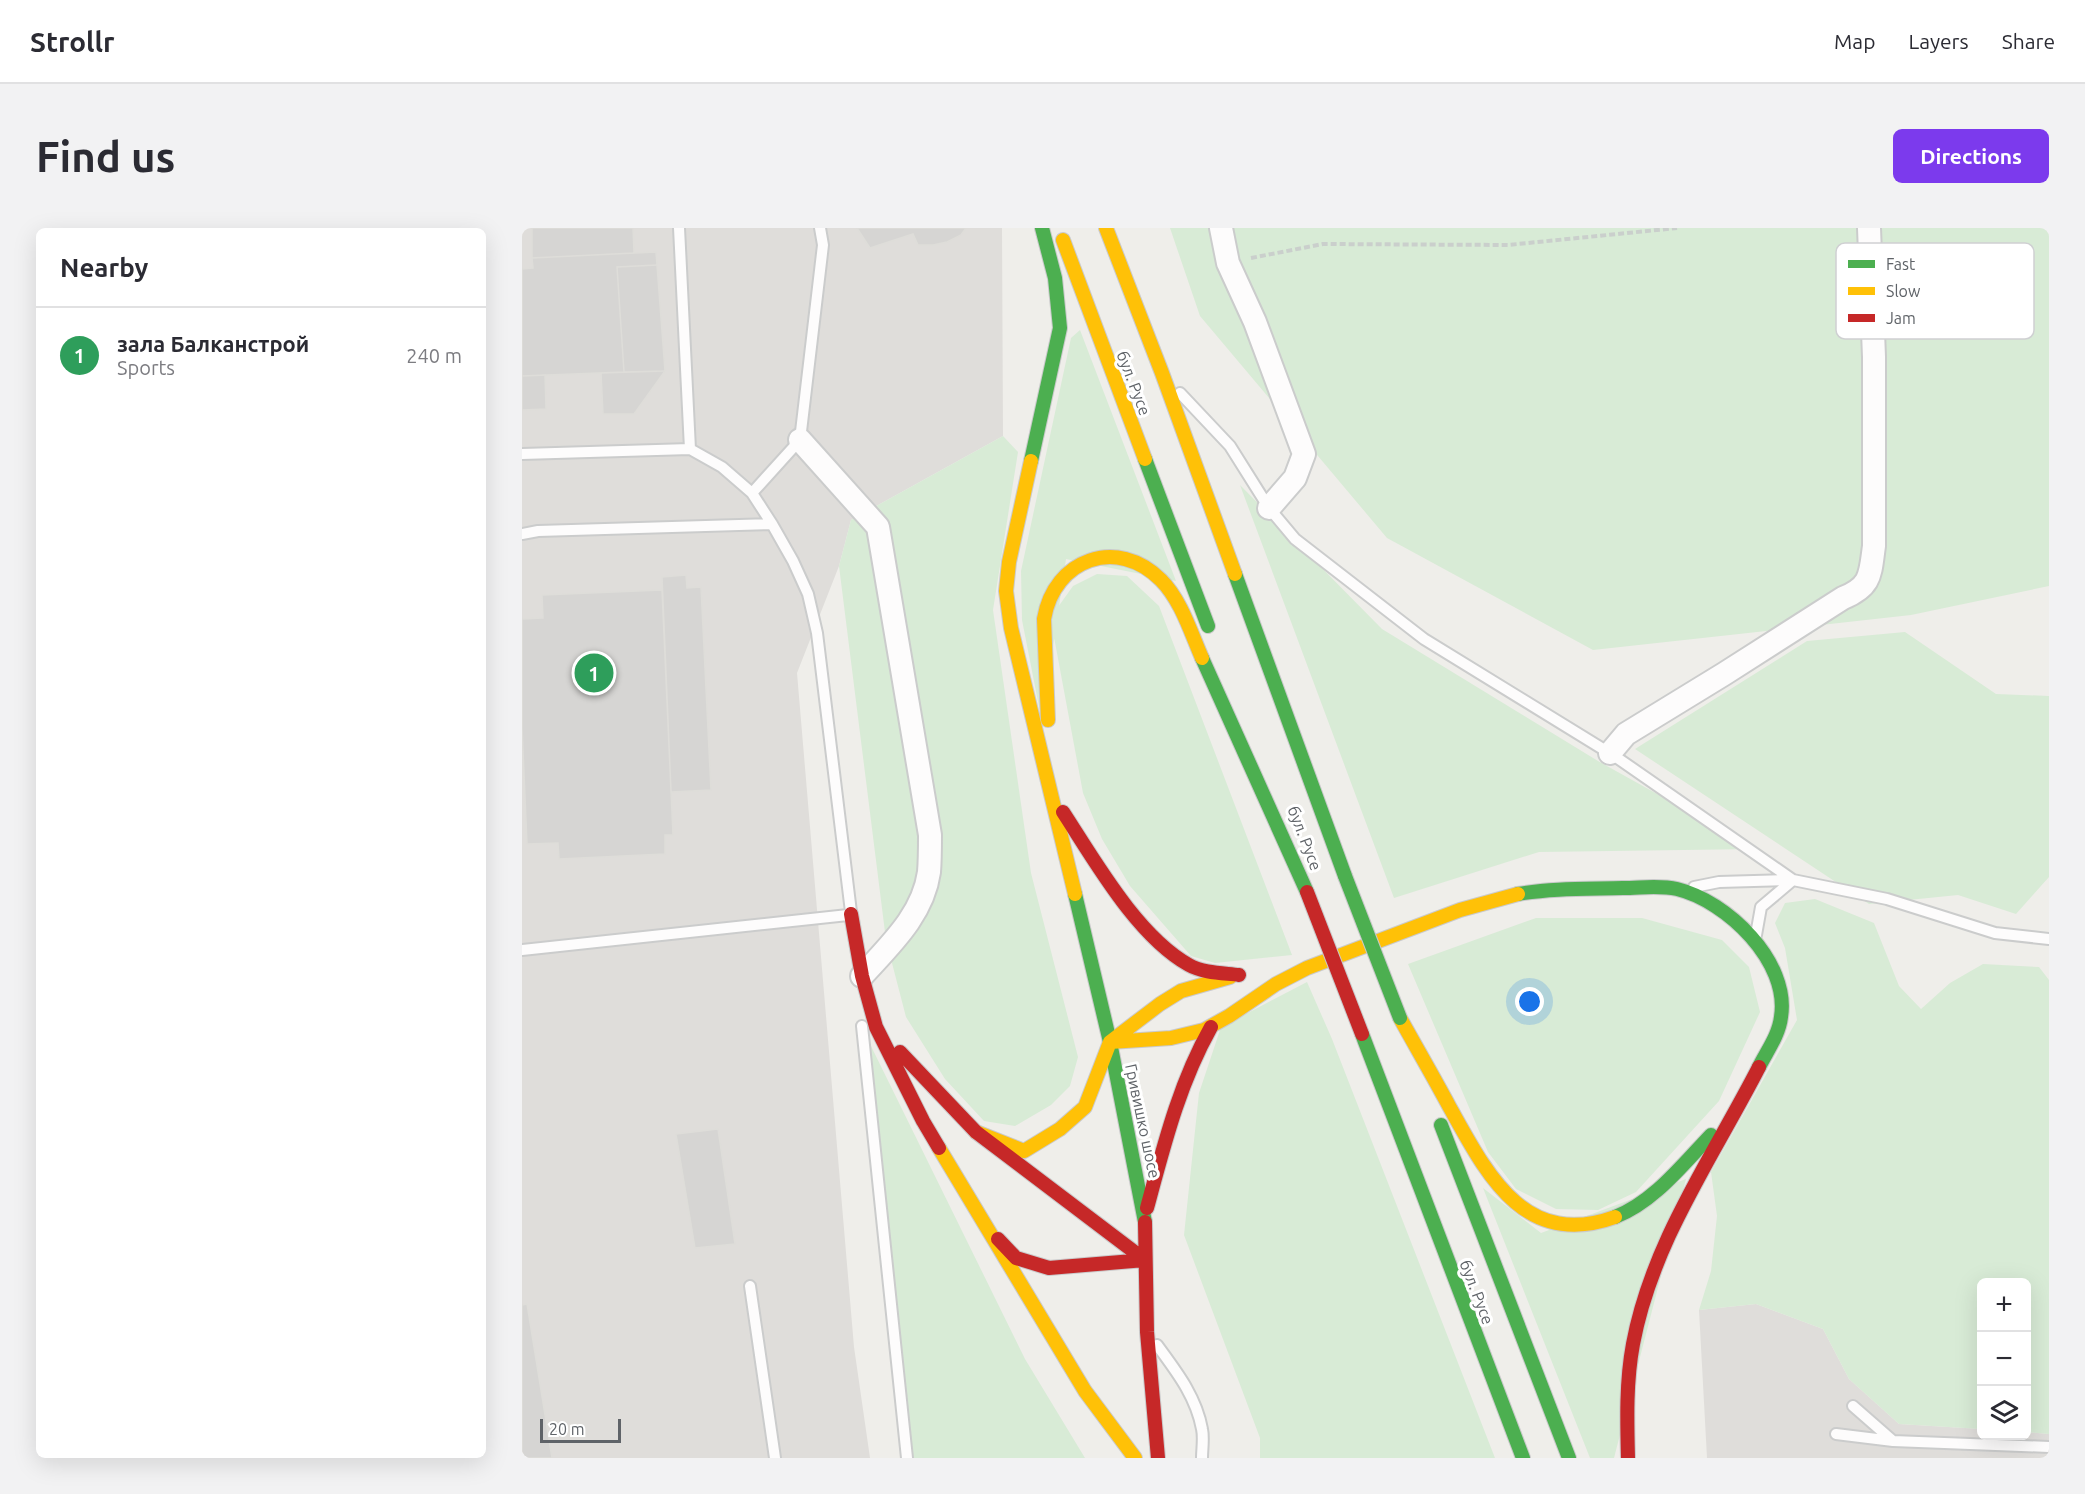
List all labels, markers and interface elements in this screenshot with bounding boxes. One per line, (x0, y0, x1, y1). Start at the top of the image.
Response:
text: Strollr (30, 26, 115, 57)
text: Map (1834, 29, 1875, 53)
text: Layers (1908, 29, 1969, 53)
text: Share (2002, 29, 2055, 53)
button: Directions (1893, 129, 2049, 183)
text: Find us (36, 133, 175, 180)
legend (1836, 243, 2034, 339)
text: Nearby (60, 253, 148, 282)
text: Fast (1886, 255, 1916, 273)
text: Slow (1886, 282, 1921, 300)
text: Jam (1886, 309, 1916, 327)
text: зала Балканстрой (117, 331, 309, 356)
text: 1 (74, 344, 85, 367)
text: 240 m (406, 344, 462, 367)
street label: бул. Русе (1114, 348, 1154, 418)
text: Sports (117, 356, 175, 379)
pin: 1 (574, 650, 614, 696)
street label: бул. Русе (1285, 803, 1325, 873)
your location (1515, 987, 1544, 1016)
street label: Гривишко шосе (1122, 1062, 1164, 1180)
street label: бул. Русе (1457, 1257, 1497, 1327)
map controls (1977, 1278, 2031, 1440)
button: + (1977, 1278, 2031, 1332)
button: − (1977, 1332, 2031, 1386)
button: layers (1977, 1386, 2031, 1440)
scale bar (540, 1416, 621, 1444)
text: 20 m (549, 1420, 585, 1438)

